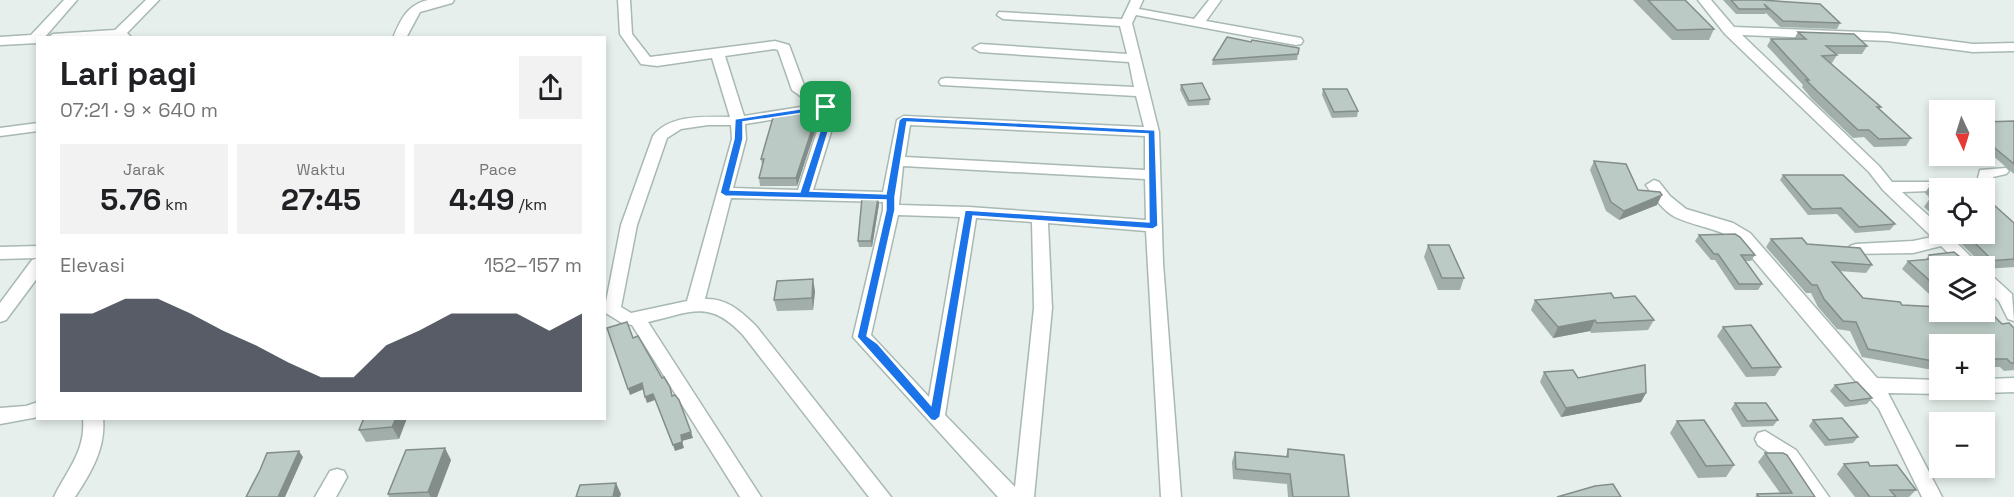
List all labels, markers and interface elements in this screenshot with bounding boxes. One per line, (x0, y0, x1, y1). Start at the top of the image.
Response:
text: Lari pagi (60, 53, 197, 95)
button: share (519, 56, 582, 119)
pin (800, 81, 851, 132)
icon: arrive (809, 90, 842, 123)
text: 07:21 · 9 × 640 m (60, 97, 218, 123)
north arrow (1929, 100, 1995, 166)
map controls (1929, 100, 1995, 478)
text: Jarak (123, 159, 165, 180)
text: Waktu (297, 159, 345, 180)
text: Pace (479, 159, 517, 180)
button: locate (1929, 178, 1995, 244)
text: 5.76 (100, 180, 161, 219)
text: 27:45 (281, 180, 361, 219)
text: 4:49 (449, 180, 515, 219)
text: km (161, 194, 188, 215)
text: /km (515, 194, 547, 215)
text: Elevasi (60, 252, 125, 278)
text: 152–157 m (484, 252, 582, 278)
button: layers (1929, 256, 1995, 322)
button: + (1929, 334, 1995, 400)
button: − (1929, 412, 1995, 478)

